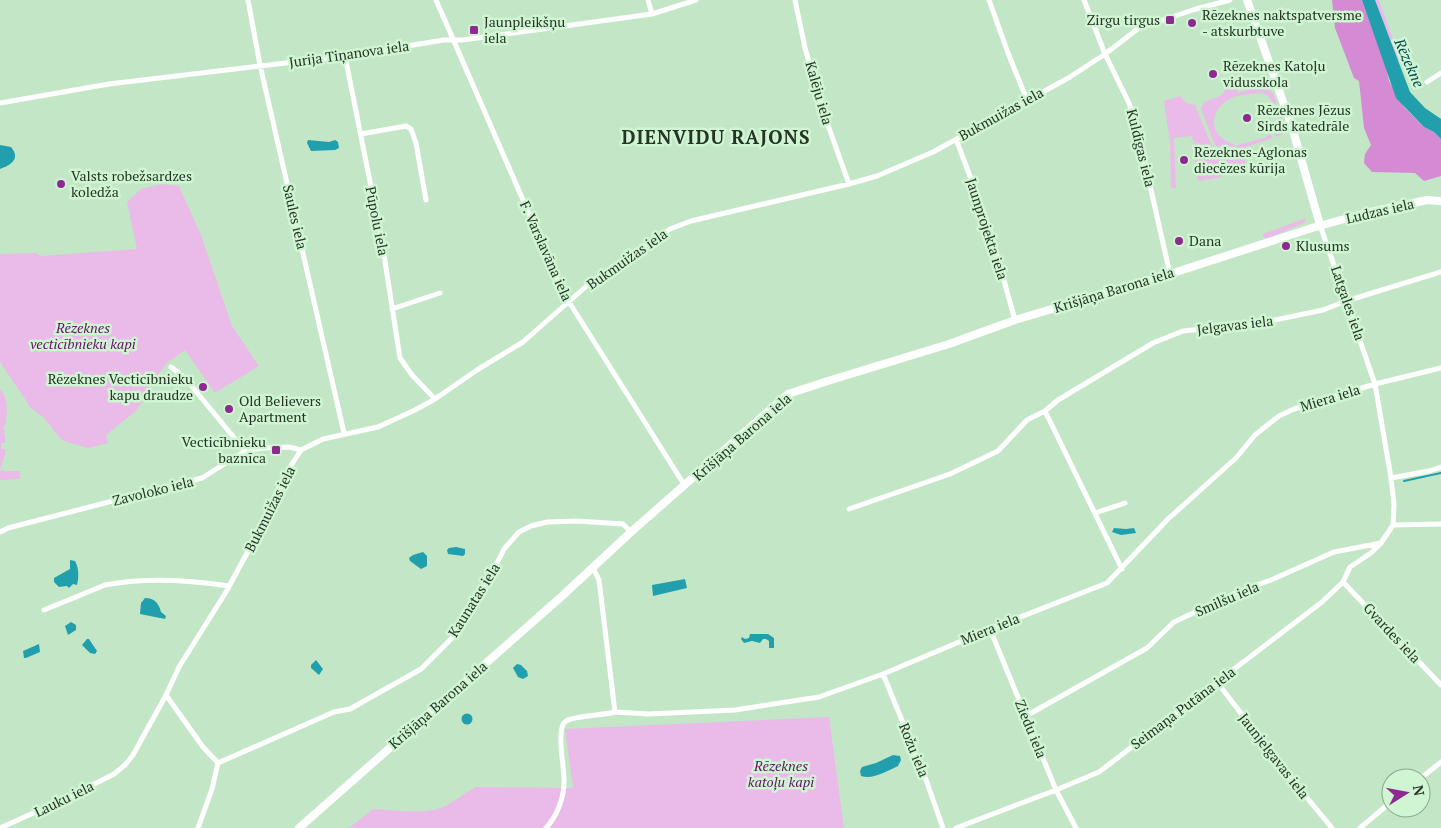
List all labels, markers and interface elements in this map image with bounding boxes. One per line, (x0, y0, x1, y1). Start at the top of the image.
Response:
place label: Rēzeknes naktspatversme - atskurbtuve (1202, 5, 1362, 40)
place label: Zirgu tirgus (1087, 10, 1160, 29)
place label: Jaunpleikšņu iela (484, 12, 565, 47)
marker: Zirgu tirgus (1164, 14, 1176, 26)
marker: Rēzeknes naktspatversme - atskurbtuve (1186, 17, 1198, 29)
marker: Jaunpleikšņu iela (468, 24, 480, 36)
water label: Rēzekne (1390, 34, 1430, 90)
street label: Jurija Tiņanova iela (288, 36, 410, 71)
place label: Rēzeknes Katoļu vidusskola (1222, 56, 1326, 91)
street label: Kalēju iela (801, 59, 838, 127)
marker: Rēzeknes Katoļu vidusskola (1207, 68, 1219, 80)
street label: Bukmuižas iela (955, 82, 1047, 145)
place label: Rēzeknes Jēzus Sirds katedrāle (1257, 100, 1351, 135)
street label: Kuldīgas iela (1123, 107, 1160, 189)
marker: Rēzeknes Jēzus Sirds katedrāle (1241, 112, 1253, 124)
district label: DIENVIDU RAJONS (621, 124, 811, 149)
place label: Rēzeknes-Aglonas diecēzes kūrija (1194, 142, 1307, 177)
marker: Rēzeknes-Aglonas diecēzes kūrija (1178, 154, 1190, 166)
place label: Valsts robežsardzes koledža (71, 166, 192, 201)
street label: Jaunprojekta iela (962, 176, 1013, 282)
marker: Valsts robežsardzes koledža (55, 178, 67, 190)
street label: Saules iela (279, 183, 312, 251)
street label: Pūpolu iela (361, 185, 394, 257)
street label: Ludzas iela (1344, 193, 1416, 228)
street label: F. Varslavāna iela (516, 198, 577, 304)
street label: Bukmuižas iela (583, 224, 671, 293)
place label: Dana (1189, 231, 1221, 250)
marker: Dana (1173, 235, 1185, 247)
place label: Klusums (1296, 236, 1350, 255)
marker: Klusums (1280, 240, 1292, 252)
street label: Krišjāņa Barona iela (1051, 262, 1176, 317)
street label: Latgales iela (1327, 263, 1370, 343)
street label: Jelgavas iela (1196, 310, 1274, 339)
park label: Rēzeknes vecticībnieku kapi (30, 318, 136, 353)
place label: Rēzeknes Vecticībnieku kapu draudze (48, 369, 193, 404)
street label: Miera iela (1298, 379, 1362, 416)
marker: Rēzeknes Vecticībnieku kapu draudze (197, 381, 209, 393)
street label: Krišjāņa Barona iela (688, 389, 795, 485)
place label: Old Believers Apartment (239, 391, 321, 426)
marker: Old Believers Apartment (223, 403, 235, 415)
place label: Vecticībnieku baznīca (182, 432, 266, 467)
marker: Vecticībnieku baznīca (270, 444, 282, 456)
street label: Bukmuižas iela (240, 463, 299, 555)
street label: Zavoloko iela (110, 471, 195, 510)
street label: Kaunatas iela (443, 559, 504, 640)
street label: Smilšu iela (1192, 576, 1262, 621)
street label: Gvardes iela (1360, 598, 1425, 667)
street label: Miera iela (958, 608, 1022, 649)
street label: Krišjāņa Barona iela (384, 657, 491, 753)
street label: Seimaņa Putāna iela (1126, 662, 1239, 753)
street label: Ziedu iela (1011, 697, 1052, 761)
street label: Jaunjelgavas iela (1235, 709, 1314, 803)
street label: Rožu iela (895, 720, 934, 780)
park label: Rēzeknes katoļu kapi (748, 756, 814, 791)
north arrow (1381, 768, 1431, 818)
street label: Lauku iela (31, 776, 97, 821)
text: N (1409, 783, 1430, 798)

